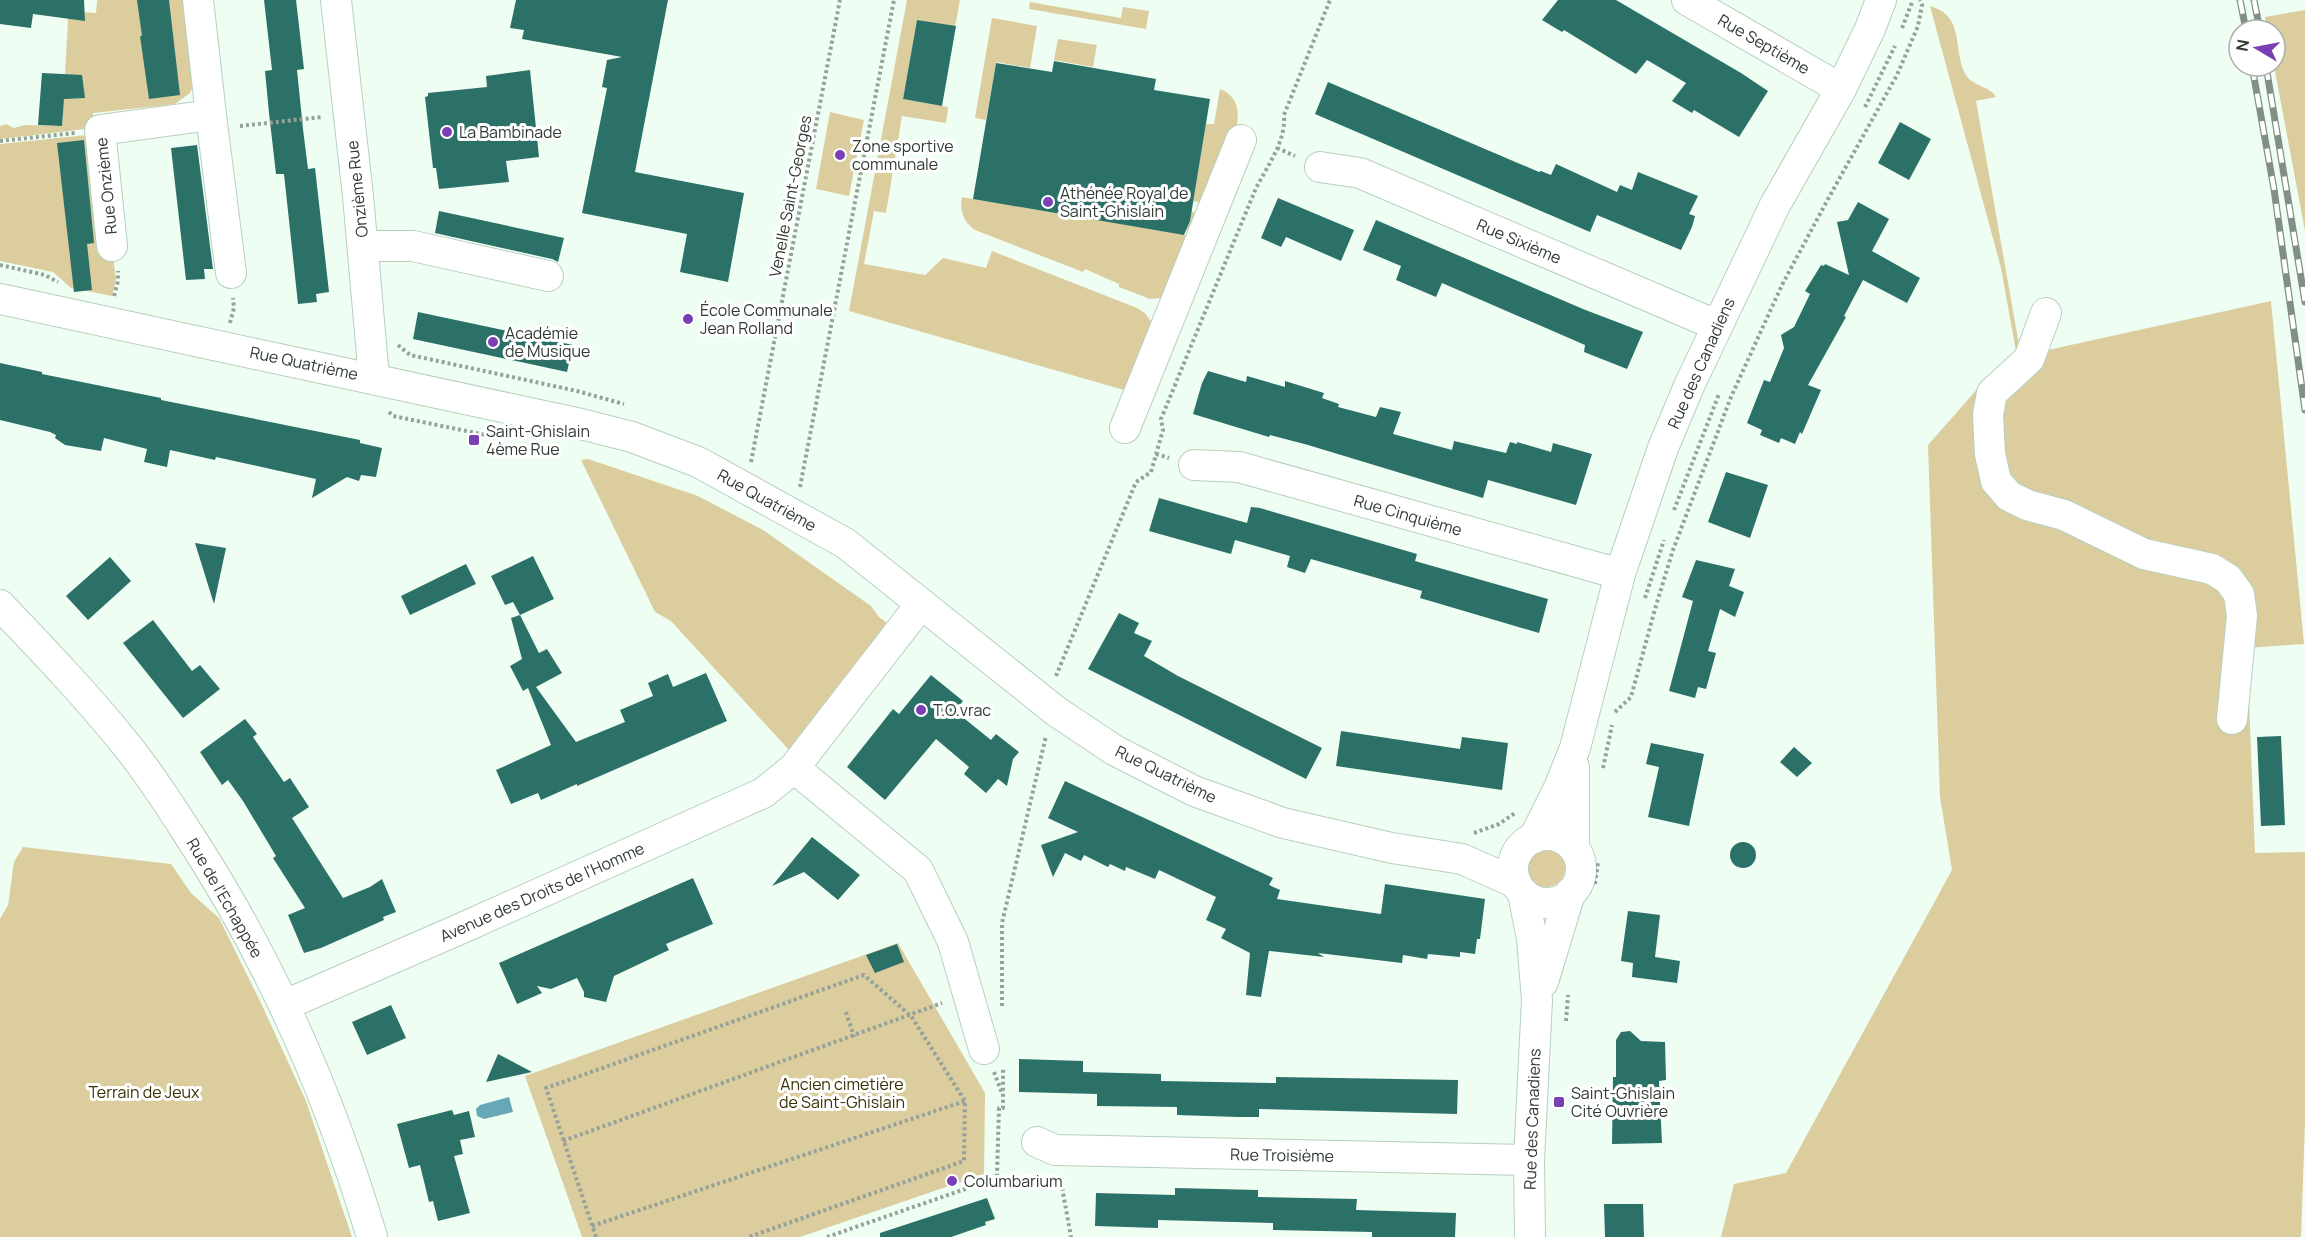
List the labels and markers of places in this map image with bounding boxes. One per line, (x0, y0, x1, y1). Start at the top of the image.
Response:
place label: La Bambinade (459, 121, 562, 143)
marker: La Bambinade (440, 125, 454, 139)
place label: Zone sportive communale (852, 135, 954, 175)
marker: Zone sportive communale (833, 148, 847, 162)
place label: Athénée Royal de Saint-Ghislain (1060, 182, 1188, 222)
marker: Athénée Royal de Saint-Ghislain (1041, 195, 1055, 209)
place label: École Communale Jean Rolland (700, 299, 833, 339)
marker: École Communale Jean Rolland (681, 312, 695, 326)
place label: Académie de Musique (505, 322, 590, 362)
marker: Académie de Musique (486, 335, 500, 349)
place label: Saint-Ghislain 4ème Rue (486, 420, 590, 460)
marker: Saint-Ghislain 4ème Rue (467, 433, 481, 447)
place label: T.O.vrac (933, 699, 991, 721)
marker: T.O.vrac (914, 703, 928, 717)
place label: Saint-Ghislain Cité Ouvrière (1571, 1082, 1675, 1122)
marker: Saint-Ghislain Cité Ouvrière (1552, 1095, 1566, 1109)
place label: Columbarium (964, 1170, 1063, 1192)
marker: Columbarium (945, 1174, 959, 1188)

